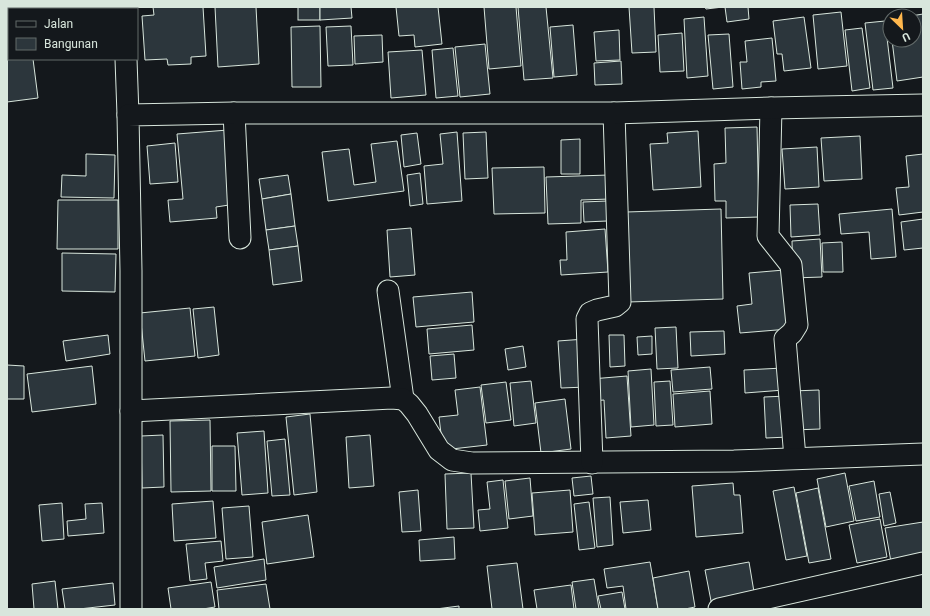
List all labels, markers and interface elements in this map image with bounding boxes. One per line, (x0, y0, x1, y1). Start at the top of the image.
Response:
legend (8, 8, 138, 60)
north arrow (882, 8, 922, 48)
text: Jalan (44, 17, 73, 31)
text: U (900, 29, 912, 44)
text: Bangunan (44, 37, 98, 51)

